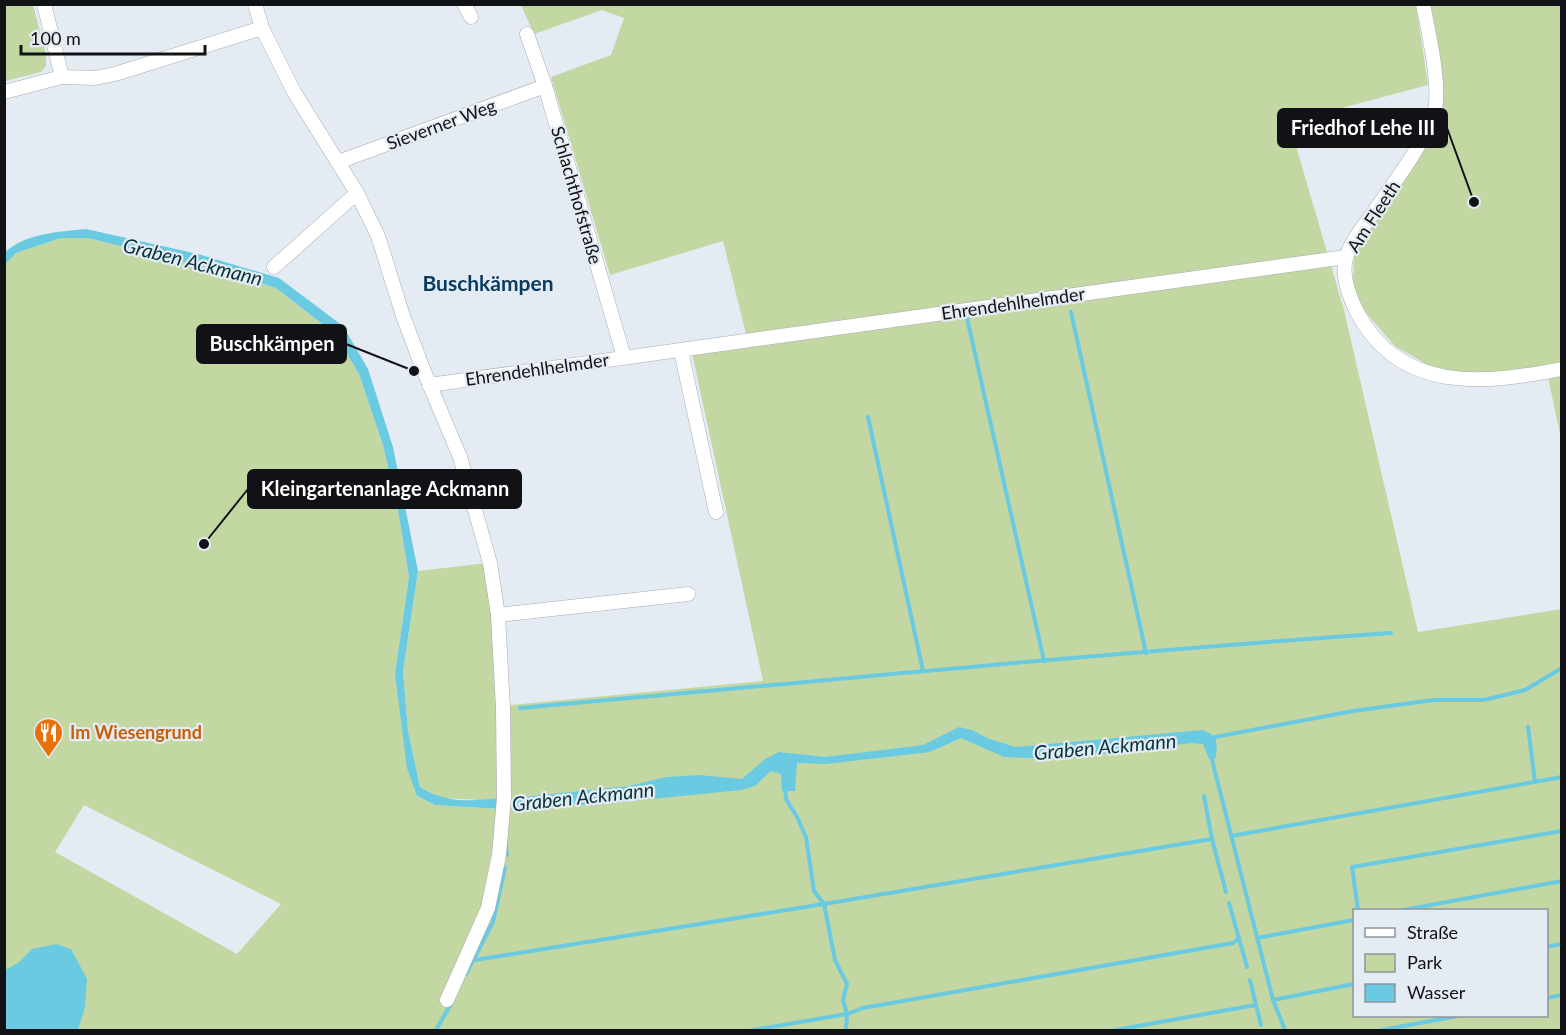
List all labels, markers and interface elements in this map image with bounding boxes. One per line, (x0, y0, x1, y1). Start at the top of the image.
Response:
scale bar (21, 18, 206, 56)
text: 100 m (30, 27, 81, 49)
street label: Sieverner Weg (383, 94, 499, 154)
callout: Friedhof Lehe III (1278, 109, 1447, 147)
text: Friedhof Lehe III (1291, 115, 1435, 139)
street label: Schlachthofstraße (547, 124, 607, 266)
street label: Am Fleeth (1342, 176, 1404, 256)
water label: Graben Ackmann (121, 232, 265, 290)
district label: Buschkämpen (422, 270, 554, 295)
street label: Ehrendehlhelmder (940, 282, 1087, 324)
callout: Buschkämpen (197, 325, 346, 363)
text: Buschkämpen (210, 331, 334, 355)
street label: Ehrendehlhelmder (464, 348, 611, 390)
callout: Kleingartenanlage Ackmann (248, 470, 521, 508)
text: Kleingartenanlage Ackmann (261, 476, 509, 500)
restaurant icon: Im Wiesengrund (33, 716, 65, 758)
place label: Im Wiesengrund (70, 721, 202, 743)
water label: Graben Ackmann (1033, 728, 1177, 764)
water label: Graben Ackmann (511, 777, 655, 815)
legend (1353, 909, 1548, 1017)
text: Straße (1407, 921, 1458, 943)
text: Park (1407, 951, 1443, 973)
text: Wasser (1407, 981, 1466, 1003)

